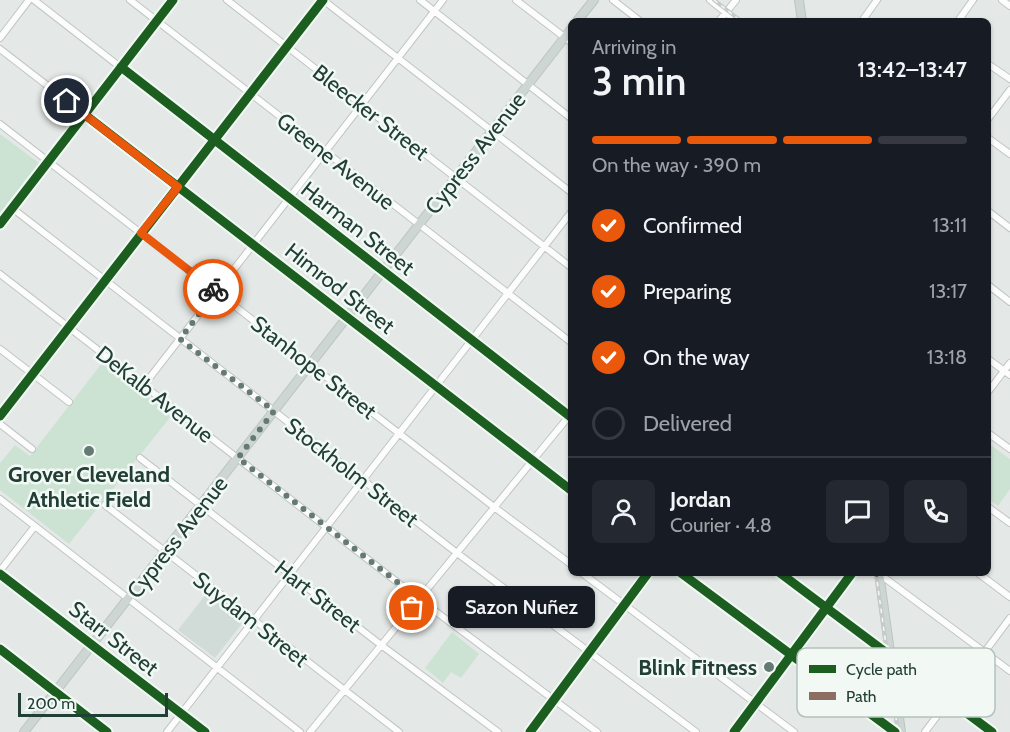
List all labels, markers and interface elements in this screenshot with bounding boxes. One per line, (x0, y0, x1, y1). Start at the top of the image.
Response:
text: Arriving in (592, 35, 676, 59)
text: 13:42–13:47 (857, 56, 967, 83)
text: 3 min (592, 57, 686, 105)
street label: Bleecker Street (307, 59, 434, 166)
pin (41, 75, 92, 126)
icon: home (50, 84, 83, 117)
street label: Cypress Avenue (419, 87, 531, 220)
street label: Greene Avenue (271, 107, 400, 216)
text: On the way · 390 m (592, 153, 761, 177)
street label: Harman Street (296, 176, 420, 281)
icon: check (592, 209, 625, 242)
text: Confirmed (643, 212, 742, 239)
text: 13:11 (932, 213, 967, 237)
street label: Himrod Street (279, 237, 400, 340)
courier (183, 259, 243, 319)
icon: bike (197, 273, 230, 306)
icon: check (592, 275, 625, 308)
text: Preparing (643, 278, 731, 305)
text: 13:17 (929, 279, 967, 303)
street label: Stanhope Street (246, 310, 382, 425)
street label: DeKalb Avenue (90, 340, 219, 449)
icon: check (592, 341, 625, 374)
text: On the way (643, 344, 750, 371)
text: 13:18 (927, 345, 967, 369)
text: Delivered (643, 410, 732, 437)
street label: Stockholm Street (280, 412, 424, 533)
marker: Grover Cleveland Athletic Field (82, 444, 96, 458)
place label: Grover Cleveland Athletic Field (8, 461, 170, 513)
street label: Cypress Avenue (121, 471, 233, 604)
button: person (592, 480, 655, 543)
button: chat (826, 480, 889, 543)
button: phone (904, 480, 967, 543)
text: Jordan (670, 486, 731, 513)
text: Courier · 4.8 (670, 513, 772, 537)
street label: Hart Street (269, 554, 367, 639)
street label: Suydam Street (188, 566, 314, 673)
pin (386, 582, 437, 633)
callout: Sazon Nuñez (448, 587, 595, 629)
icon: bag (395, 591, 428, 624)
street label: Starr Street (64, 595, 164, 682)
text: Sazon Nuñez (465, 595, 578, 619)
legend (797, 648, 995, 717)
place label: Blink Fitness (638, 654, 757, 681)
marker: Blink Fitness (762, 660, 776, 674)
text: Cycle path (846, 660, 917, 679)
text: Path (846, 687, 877, 706)
scale bar (18, 690, 168, 718)
text: 200 m (27, 694, 75, 713)

